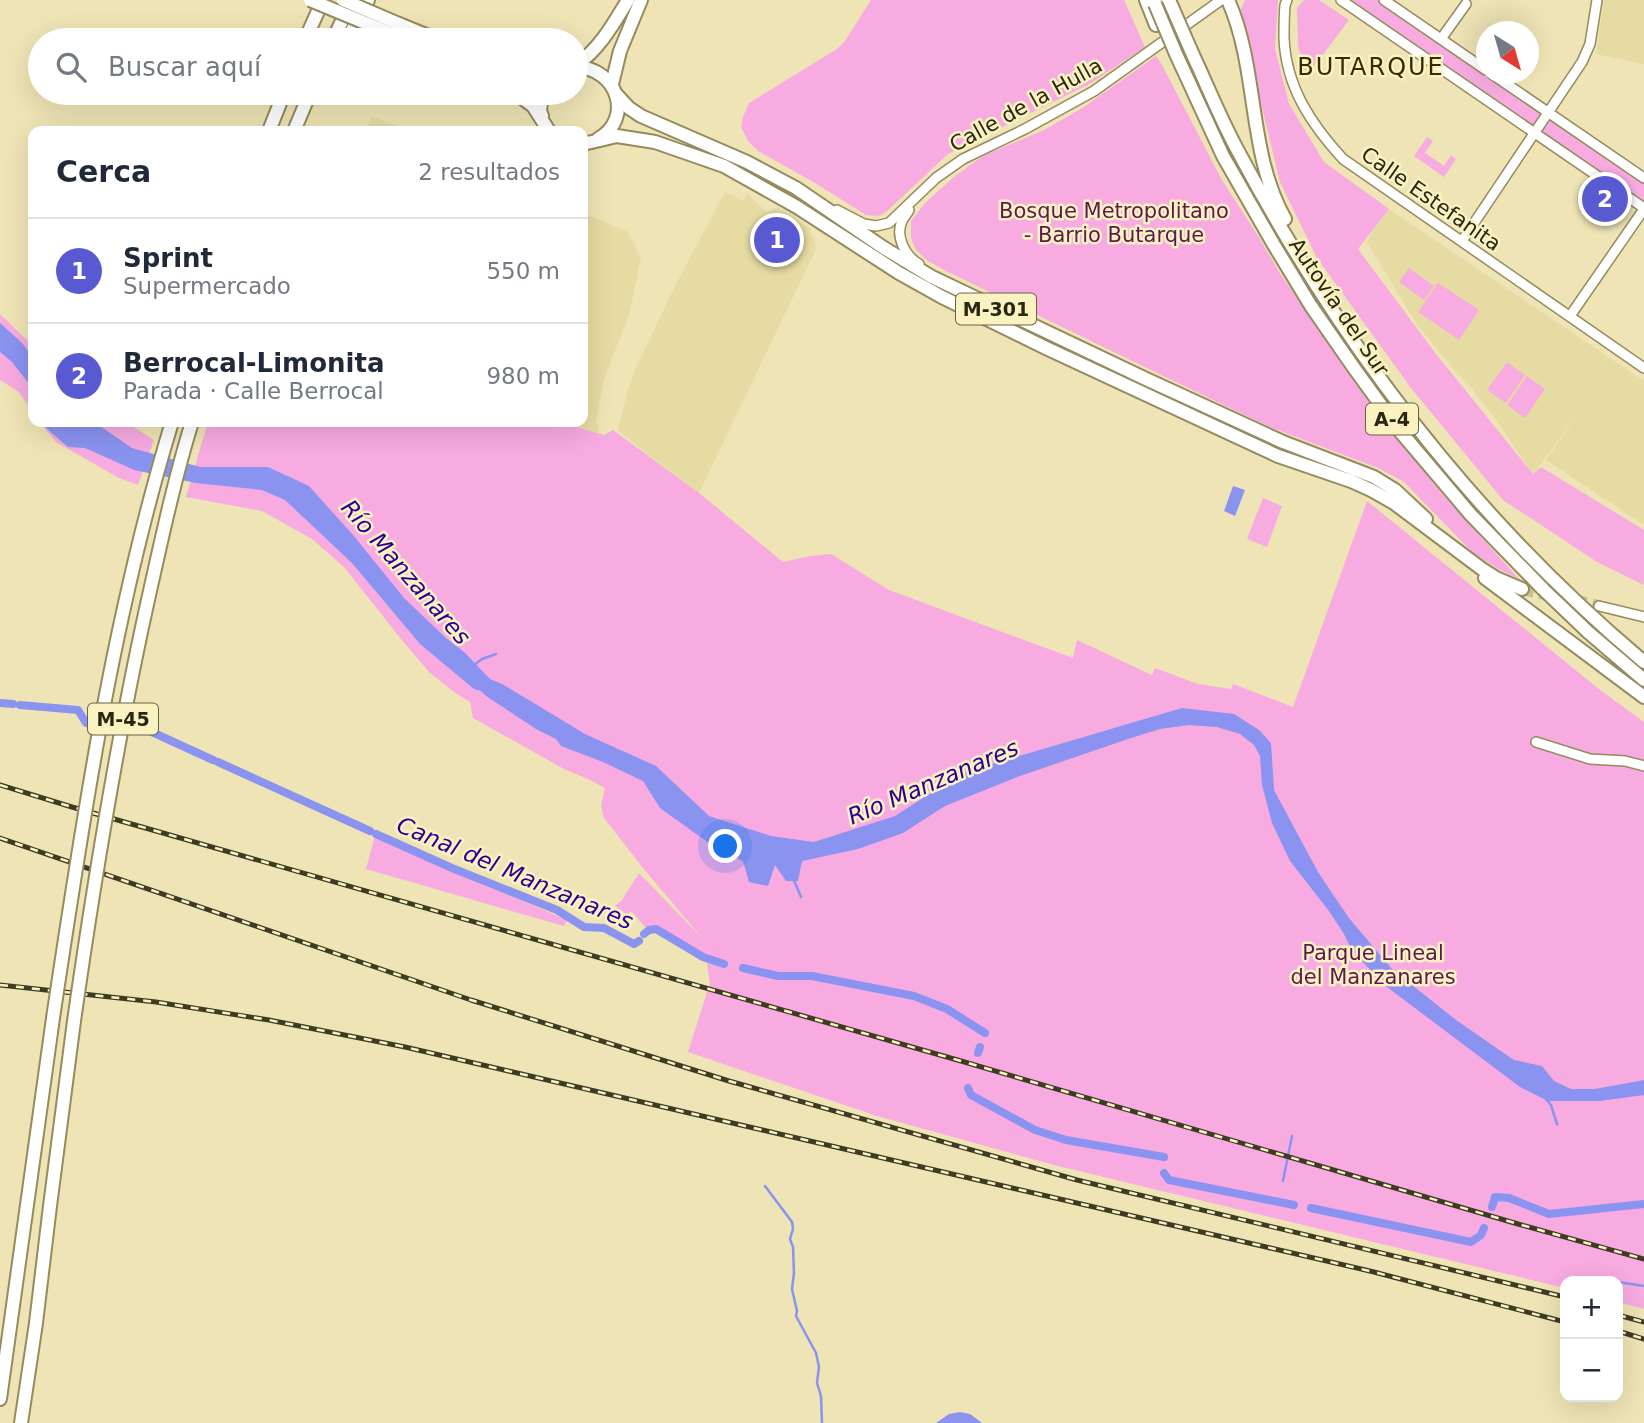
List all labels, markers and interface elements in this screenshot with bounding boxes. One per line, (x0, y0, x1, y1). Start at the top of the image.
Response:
north arrow (1476, 21, 1539, 84)
search box (28, 28, 588, 105)
icon: search (52, 48, 90, 86)
text: Buscar aquí (108, 52, 261, 82)
street label: Calle de la Hulla (946, 53, 1106, 157)
district label: BUTARQUE (1297, 53, 1445, 81)
street label: Calle Estefanita (1357, 142, 1505, 256)
text: Cerca (56, 154, 151, 189)
text: 2 resultados (418, 159, 560, 185)
pin: 2 (1582, 173, 1628, 225)
park label: Bosque Metropolitano - Barrio Butarque (999, 199, 1229, 247)
pin: 1 (754, 214, 800, 266)
street label: Autovía del Sur (1284, 234, 1394, 381)
text: Sprint (123, 243, 213, 273)
text: 1 (71, 258, 87, 284)
text: 550 m (486, 258, 560, 284)
text: Supermercado (123, 273, 291, 299)
road number: M-301 (956, 294, 1036, 324)
text: Berrocal-Limonita (123, 348, 384, 378)
text: 2 (71, 363, 87, 389)
text: 980 m (486, 363, 560, 389)
text: Parada · Calle Berrocal (123, 378, 384, 404)
road number: A-4 (1366, 404, 1418, 434)
water label: Río Manzanares (336, 495, 476, 649)
road number: M-45 (88, 704, 158, 734)
water label: Río Manzanares (844, 734, 1022, 830)
water label: Canal del Manzanares (393, 811, 637, 935)
your location (708, 829, 742, 863)
park label: Parque Lineal del Manzanares (1290, 941, 1456, 989)
map controls (1560, 1276, 1623, 1402)
button: + (1560, 1276, 1623, 1339)
button: − (1560, 1339, 1623, 1402)

